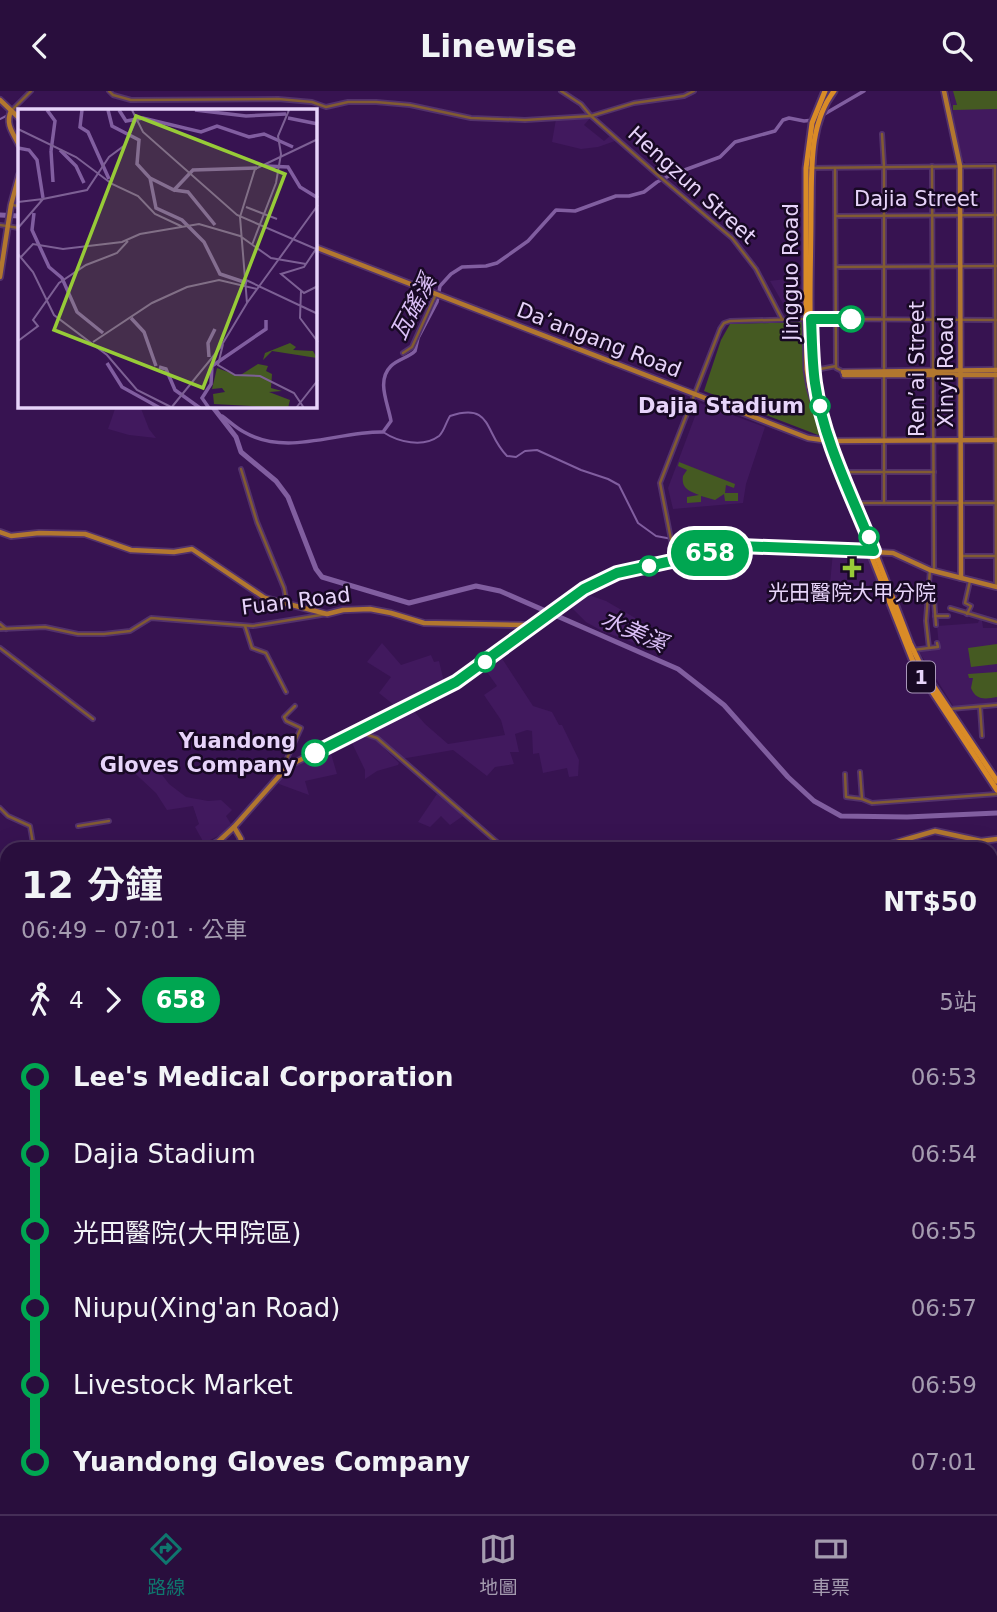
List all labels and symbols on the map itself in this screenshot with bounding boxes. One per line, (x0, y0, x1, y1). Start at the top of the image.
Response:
inset map (18, 109, 317, 408)
street label: Hengzun Street (623, 121, 761, 249)
street label: Dajia Street (854, 187, 978, 211)
street label: Jingguo Road (779, 203, 803, 343)
water label: 瓦磘溪 (385, 268, 442, 344)
street label: Da’angang Road (513, 298, 685, 382)
street label: Ren’ai Street (905, 301, 929, 437)
unlabelled marker (838, 306, 864, 332)
street label: Xinyi Road (934, 316, 958, 428)
place label: Dajia Stadium (638, 394, 804, 418)
marker: Dajia Stadium (810, 396, 830, 416)
unlabelled marker (859, 527, 879, 547)
line badge: 658 (670, 530, 750, 576)
unlabelled marker (639, 556, 659, 576)
marker: 光田醫院大甲分院 (842, 558, 862, 578)
place label: 光田醫院大甲分院 (768, 581, 936, 605)
street label: Fuan Road (240, 582, 352, 620)
water label: 水美溪 (597, 605, 674, 658)
unlabelled marker (475, 652, 495, 672)
road number: 1 (907, 661, 935, 692)
place label: Yuandong Gloves Company (100, 729, 296, 777)
marker: Yuandong Gloves Company (302, 740, 328, 766)

